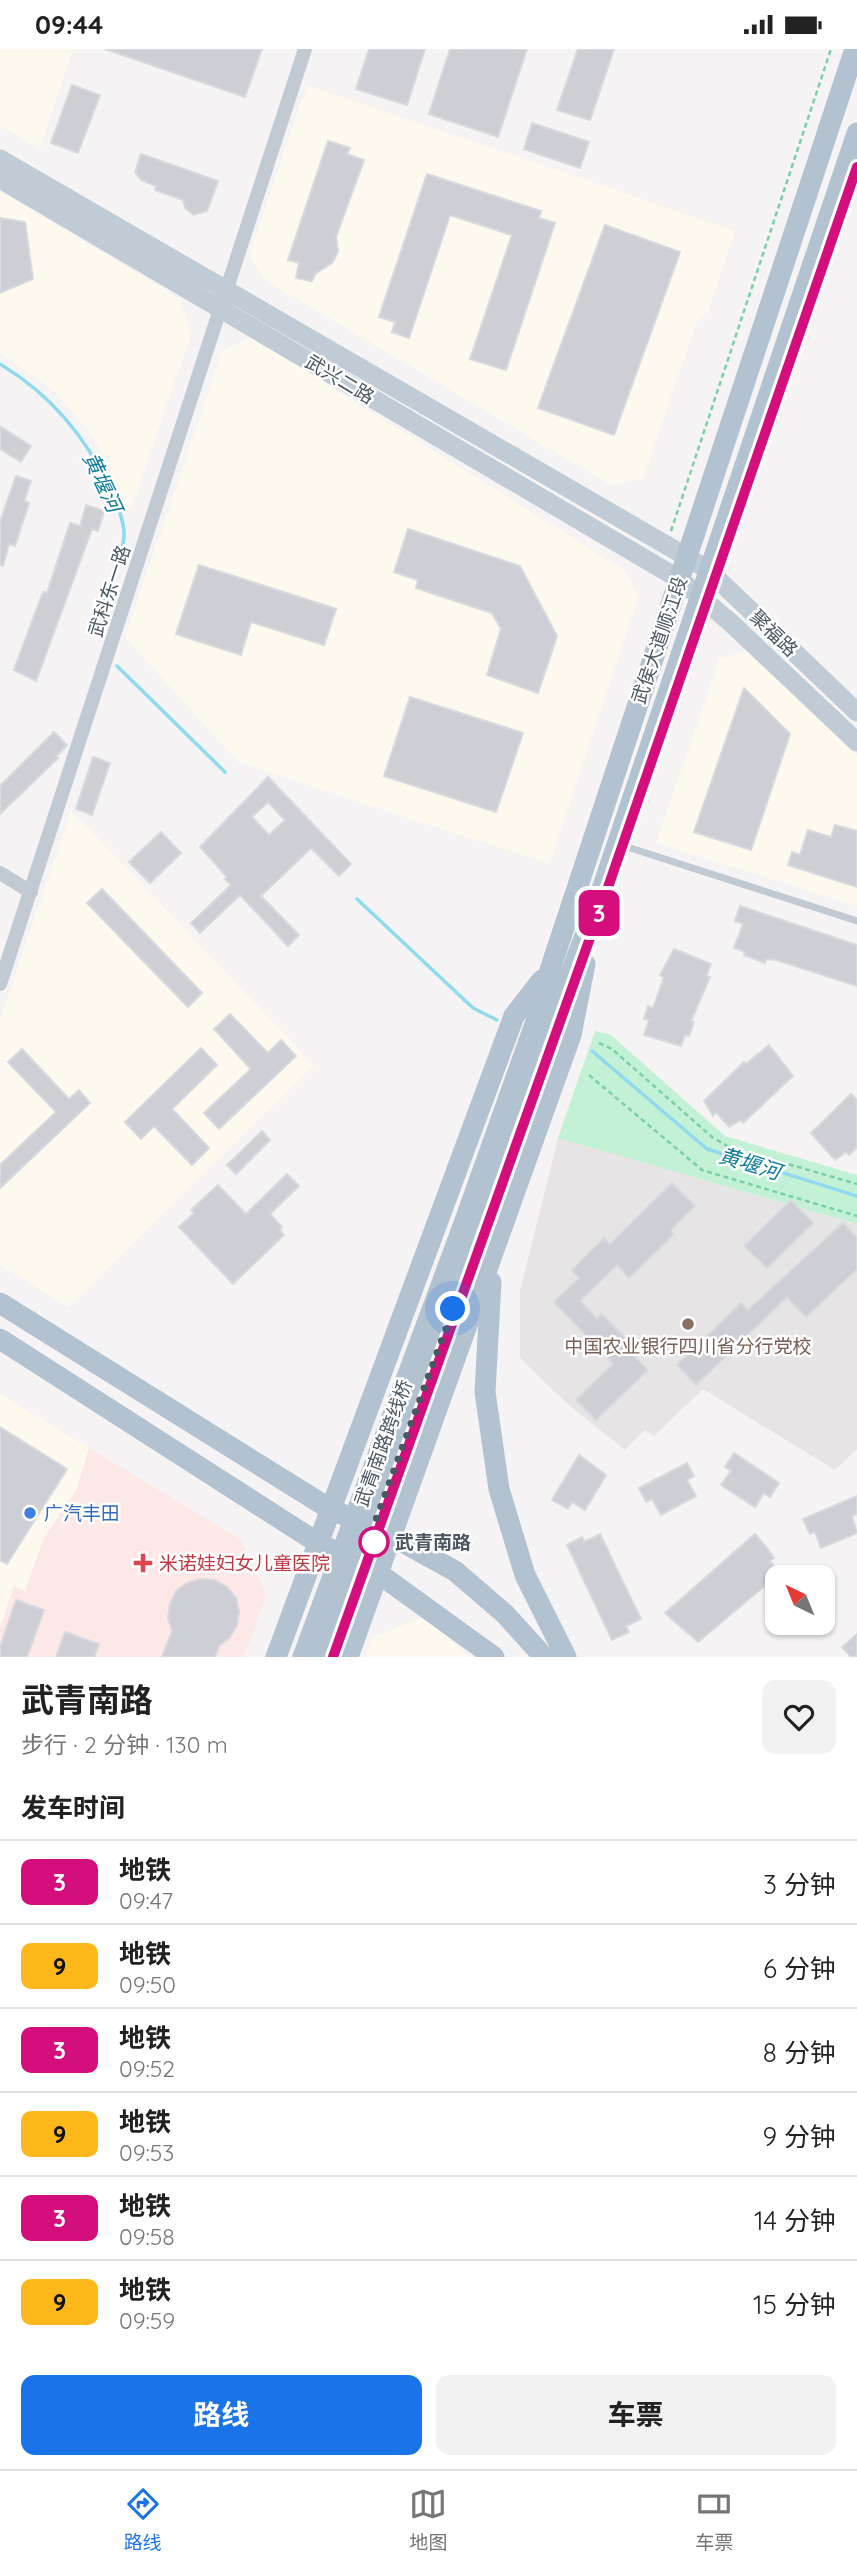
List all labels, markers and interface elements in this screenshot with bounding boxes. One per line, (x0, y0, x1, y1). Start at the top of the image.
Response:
text: 09:44 (35, 8, 103, 41)
street label: 武兴二路 (301, 349, 379, 409)
water label: 黄堰河 (78, 448, 130, 520)
street label: 武科东一路 (83, 542, 135, 640)
street label: 武侯大道顺江段 (626, 573, 692, 707)
street label: 聚福路 (745, 605, 803, 661)
line badge: 3 (576, 890, 622, 936)
text: 3 (593, 898, 605, 928)
water label: 黄堰河 (716, 1141, 788, 1186)
your location (435, 1291, 470, 1326)
marker: 中国农业银行四川省分行党校 (680, 1316, 696, 1332)
place label: 中国农业银行四川省分行党校 (564, 1334, 812, 1358)
street label: 武青南路跨线桥 (349, 1376, 417, 1510)
place label: 广汽丰田 (44, 1501, 120, 1525)
marker: 广汽丰田 (22, 1505, 38, 1521)
marker: 武青南路 (359, 1527, 389, 1557)
place label: 武青南路 (395, 1530, 471, 1554)
place label: 米诺娃妇女儿童医院 (159, 1551, 330, 1575)
marker: 米诺娃妇女儿童医院 (133, 1553, 153, 1573)
north arrow (765, 1565, 835, 1635)
map controls (765, 1565, 835, 1635)
text: 武青南路 (21, 1679, 153, 1720)
button: heart (762, 1680, 836, 1754)
text: 步行 · 2 分钟 · 130 m (21, 1730, 228, 1759)
text: 发车时间 (21, 1791, 125, 1824)
text: 地铁 (119, 1853, 171, 1886)
text: 3 (53, 1867, 66, 1897)
text: 3 分钟 (763, 1868, 836, 1901)
text: 09:47 (119, 1886, 173, 1915)
text: 地铁 (119, 1937, 171, 1970)
text: 9 (53, 1951, 66, 1981)
text: 6 分钟 (763, 1952, 836, 1985)
text: 09:50 (119, 1970, 176, 1999)
text: 地铁 (119, 2021, 171, 2054)
text: 3 (53, 2035, 66, 2065)
text: 8 分钟 (763, 2036, 836, 2069)
text: 09:52 (119, 2054, 175, 2083)
text: 地铁 (119, 2105, 171, 2138)
text: 9 (53, 2119, 66, 2149)
text: 9 分钟 (762, 2120, 836, 2153)
text: 09:53 (119, 2138, 174, 2167)
text: 地铁 (119, 2189, 171, 2222)
text: 3 (53, 2203, 66, 2233)
text: 14 分钟 (754, 2204, 836, 2237)
text: 09:58 (119, 2222, 175, 2251)
text: 地铁 (119, 2273, 171, 2306)
text: 9 (53, 2287, 66, 2317)
text: 15 分钟 (753, 2288, 836, 2321)
text: 09:59 (119, 2306, 175, 2335)
button: 路线 (21, 2375, 422, 2455)
button: 车票 (436, 2375, 836, 2455)
tab: 路线 (124, 2485, 162, 2554)
tab: 地图 (409, 2485, 447, 2554)
tab: 车票 (695, 2485, 733, 2554)

